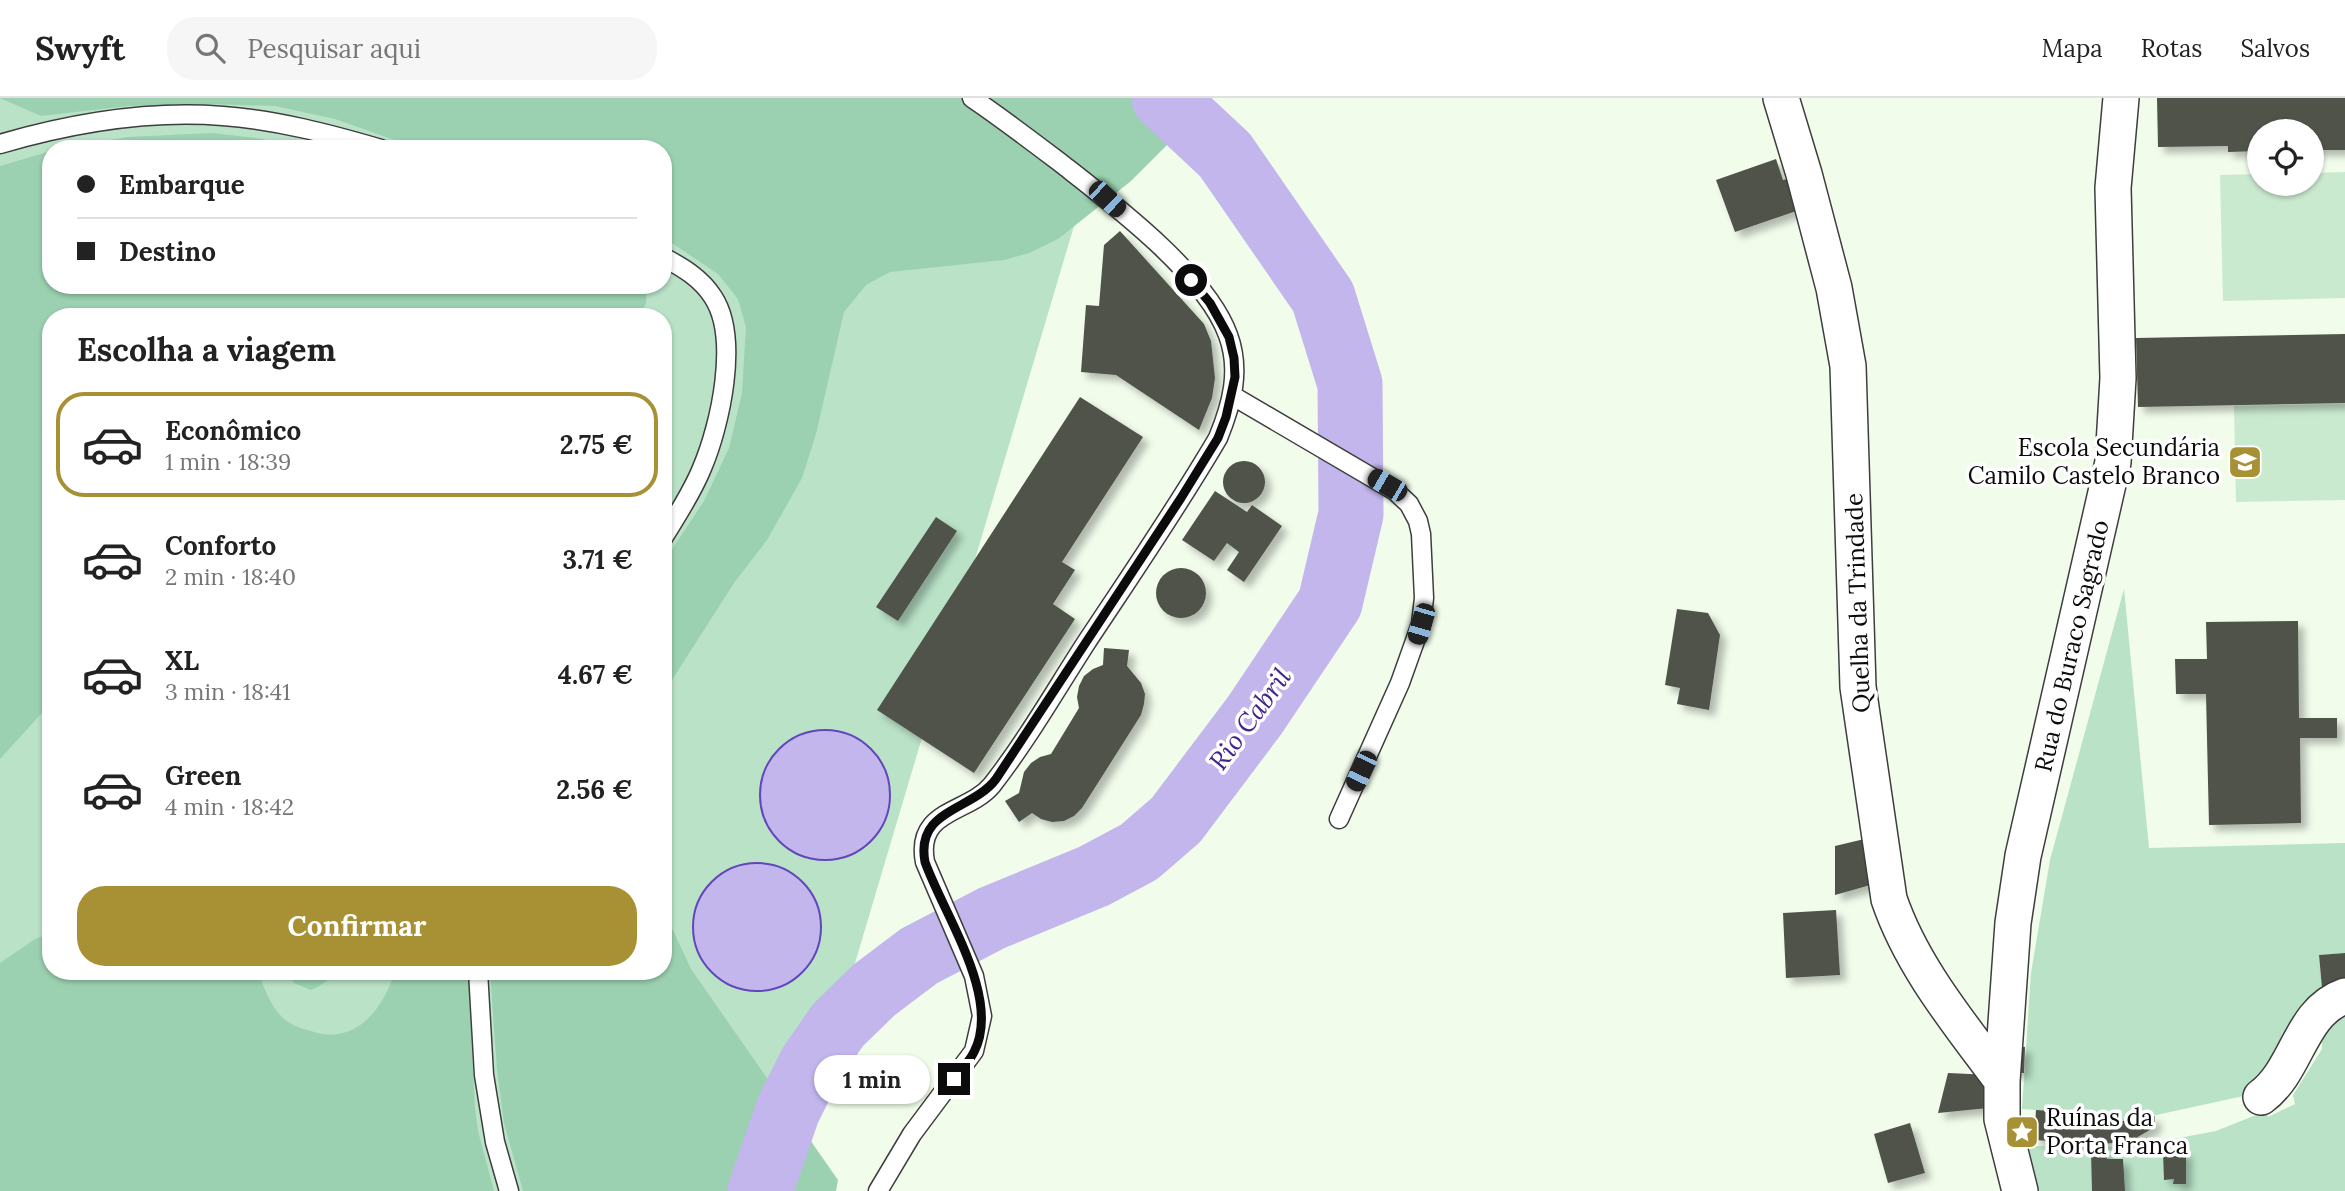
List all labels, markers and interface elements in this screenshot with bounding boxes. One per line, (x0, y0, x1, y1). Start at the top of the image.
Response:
search box (167, 17, 657, 80)
text: Swyft (35, 27, 125, 69)
icon: search (191, 29, 229, 67)
text: Pesquisar aqui (247, 32, 421, 65)
text: Mapa (2042, 33, 2103, 64)
text: Rotas (2141, 33, 2202, 64)
text: Salvos (2240, 33, 2310, 64)
map controls (2247, 119, 2324, 196)
button: locate (2247, 119, 2324, 196)
text: Embarque (119, 168, 245, 201)
car (1085, 177, 1130, 221)
text: Destino (119, 235, 216, 268)
route start (1175, 264, 1207, 296)
text: Escolha a viagem (77, 329, 336, 370)
icon: car (81, 413, 144, 476)
text: Econômico (165, 414, 301, 447)
text: 2.75 € (560, 428, 633, 461)
place label: Escola Secundária Camilo Castelo Branco (1968, 432, 2220, 491)
school or university icon: Escola Secundária Camilo Castelo Branco (2226, 443, 2264, 481)
text: 1 min · 18:39 (165, 447, 291, 476)
car (1364, 465, 1411, 505)
street label: Quelha da Trindade (1838, 493, 1877, 713)
street label: Rua do Buraco Sagrado (2027, 517, 2116, 775)
icon: car (81, 528, 144, 591)
text: Conforto (165, 529, 276, 562)
text: 3.71 € (563, 543, 633, 576)
text: 2 min · 18:40 (165, 562, 296, 591)
car (1406, 601, 1437, 647)
icon: car (81, 643, 144, 706)
text: XL (165, 644, 199, 677)
text: 4.67 € (558, 658, 633, 691)
water label: Rio Cabril (1202, 661, 1298, 776)
text: 3 min · 18:41 (165, 677, 291, 706)
car (1343, 748, 1380, 794)
icon: car (81, 758, 144, 821)
text: Green (165, 759, 241, 792)
text: 2.56 € (556, 773, 633, 806)
text: 4 min · 18:42 (165, 792, 294, 821)
button: Confirmar (77, 886, 637, 966)
callout: 1 min (814, 1054, 930, 1104)
route end (938, 1063, 970, 1095)
text: 1 min (843, 1065, 901, 1094)
place label: Ruínas da Porta Franca (2046, 1102, 2188, 1161)
place icon: Ruínas da Porta Franca (2003, 1113, 2041, 1151)

